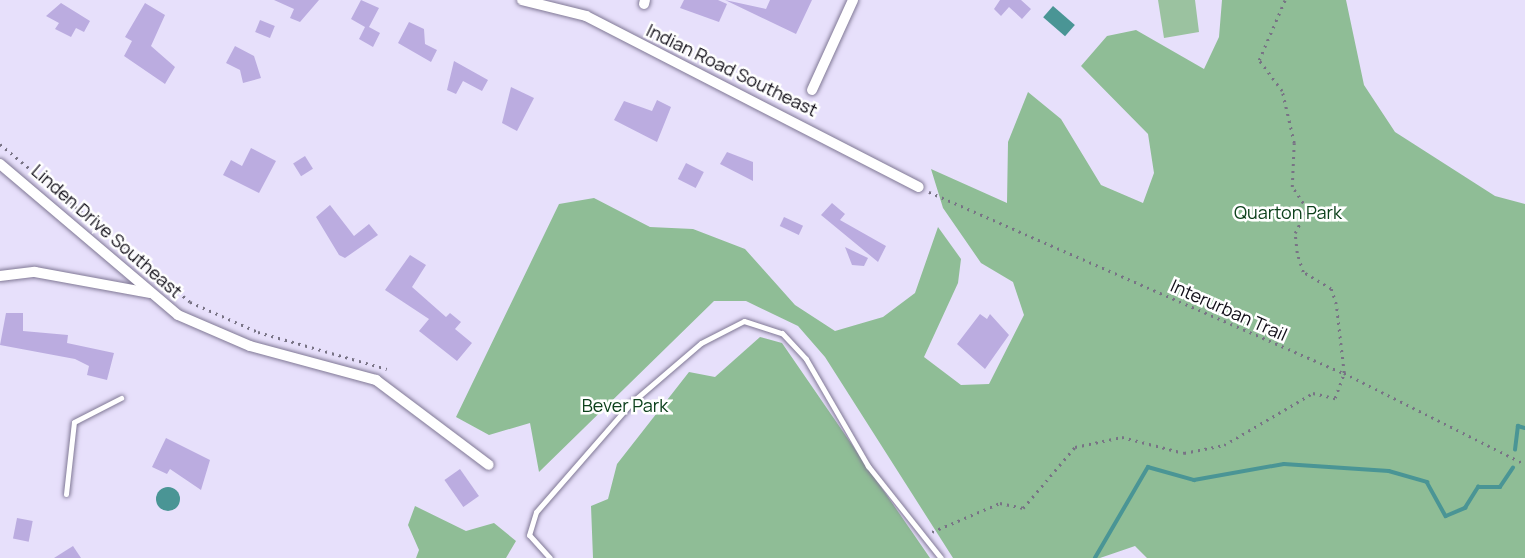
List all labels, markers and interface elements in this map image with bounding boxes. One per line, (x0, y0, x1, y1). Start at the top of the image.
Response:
street label: Indian Road Southeast (643, 19, 821, 121)
street label: Linden Drive Southeast (27, 160, 187, 302)
park label: Quarton Park (1234, 201, 1342, 223)
street label: Interurban Trail (1167, 275, 1291, 345)
park label: Bever Park (582, 394, 668, 416)

